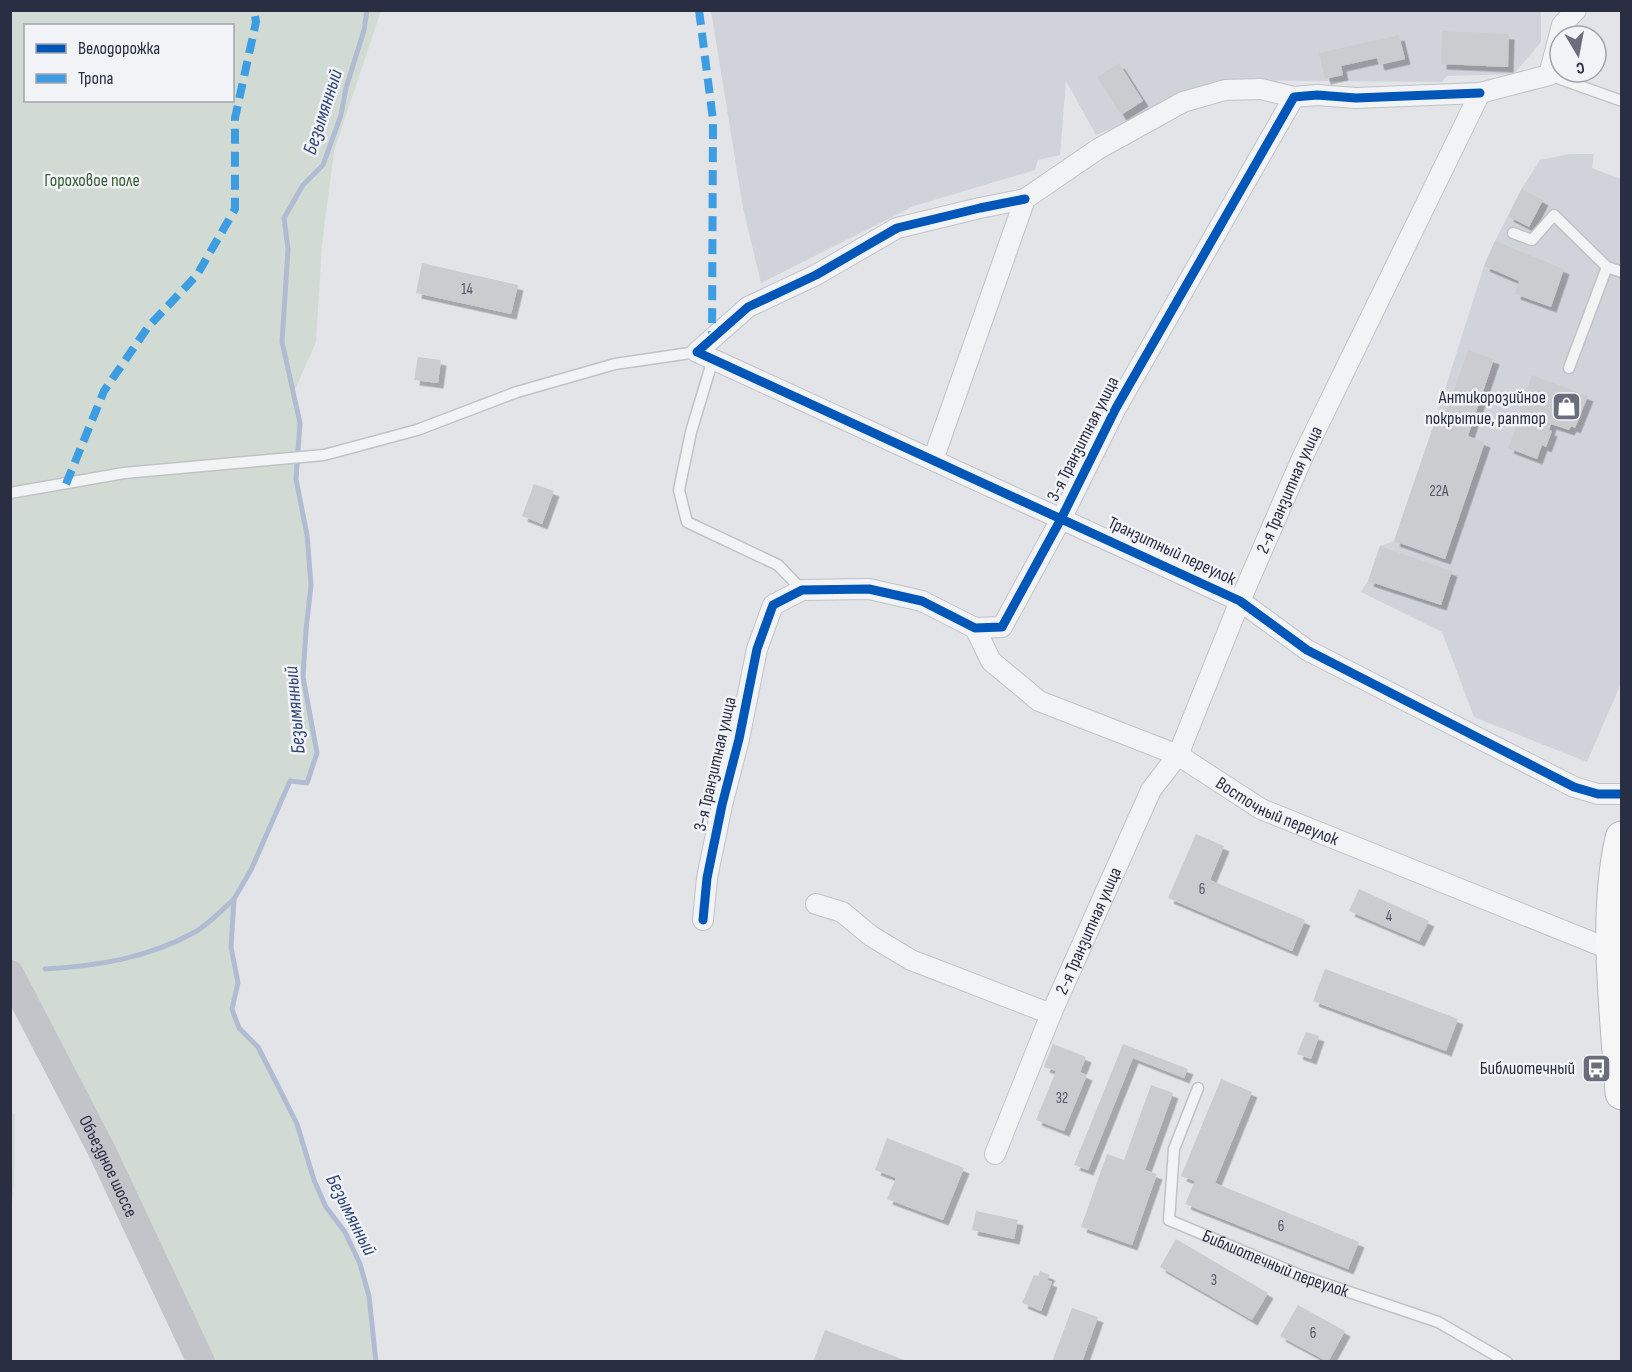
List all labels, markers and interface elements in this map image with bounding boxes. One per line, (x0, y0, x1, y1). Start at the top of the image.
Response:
legend (24, 24, 234, 102)
north arrow (1548, 24, 1608, 84)
text: Велодорожка (78, 38, 160, 59)
text: С (1575, 57, 1586, 77)
water label: Безымянный (298, 66, 348, 158)
text: Тропа (78, 68, 114, 89)
park label: Гороховое поле (44, 170, 140, 191)
house number: 14 (461, 280, 473, 299)
street label: 3-я Транзитная улица (1043, 373, 1123, 505)
place label: Антикорозийное покрытие, раптор (1425, 387, 1546, 429)
shop icon: Антикорозийное покрытие, раптор (1551, 391, 1583, 423)
street label: 2-я Транзитная улица (1252, 422, 1327, 556)
house number: 22А (1430, 482, 1449, 501)
street label: Транзитный переулок (1105, 512, 1239, 590)
water label: Безымянный (279, 664, 311, 755)
street label: 3-я Транзитная улица (689, 695, 741, 833)
street label: Восточный переулок (1212, 772, 1342, 850)
street label: 2-я Транзитная улица (1051, 864, 1126, 998)
house number: 6 (1199, 880, 1205, 899)
house number: 4 (1386, 907, 1392, 926)
bus stop icon: Библиотечный (1580, 1052, 1612, 1084)
place label: Библиотечный (1480, 1058, 1575, 1079)
house number: 32 (1056, 1089, 1068, 1108)
street label: Объездное шоссе (75, 1112, 142, 1220)
water label: Безымянный (320, 1170, 382, 1260)
house number: 6 (1278, 1217, 1284, 1236)
street label: Библиотечный переулок (1200, 1225, 1352, 1302)
house number: 3 (1211, 1271, 1217, 1290)
house number: 6 (1310, 1324, 1316, 1343)

